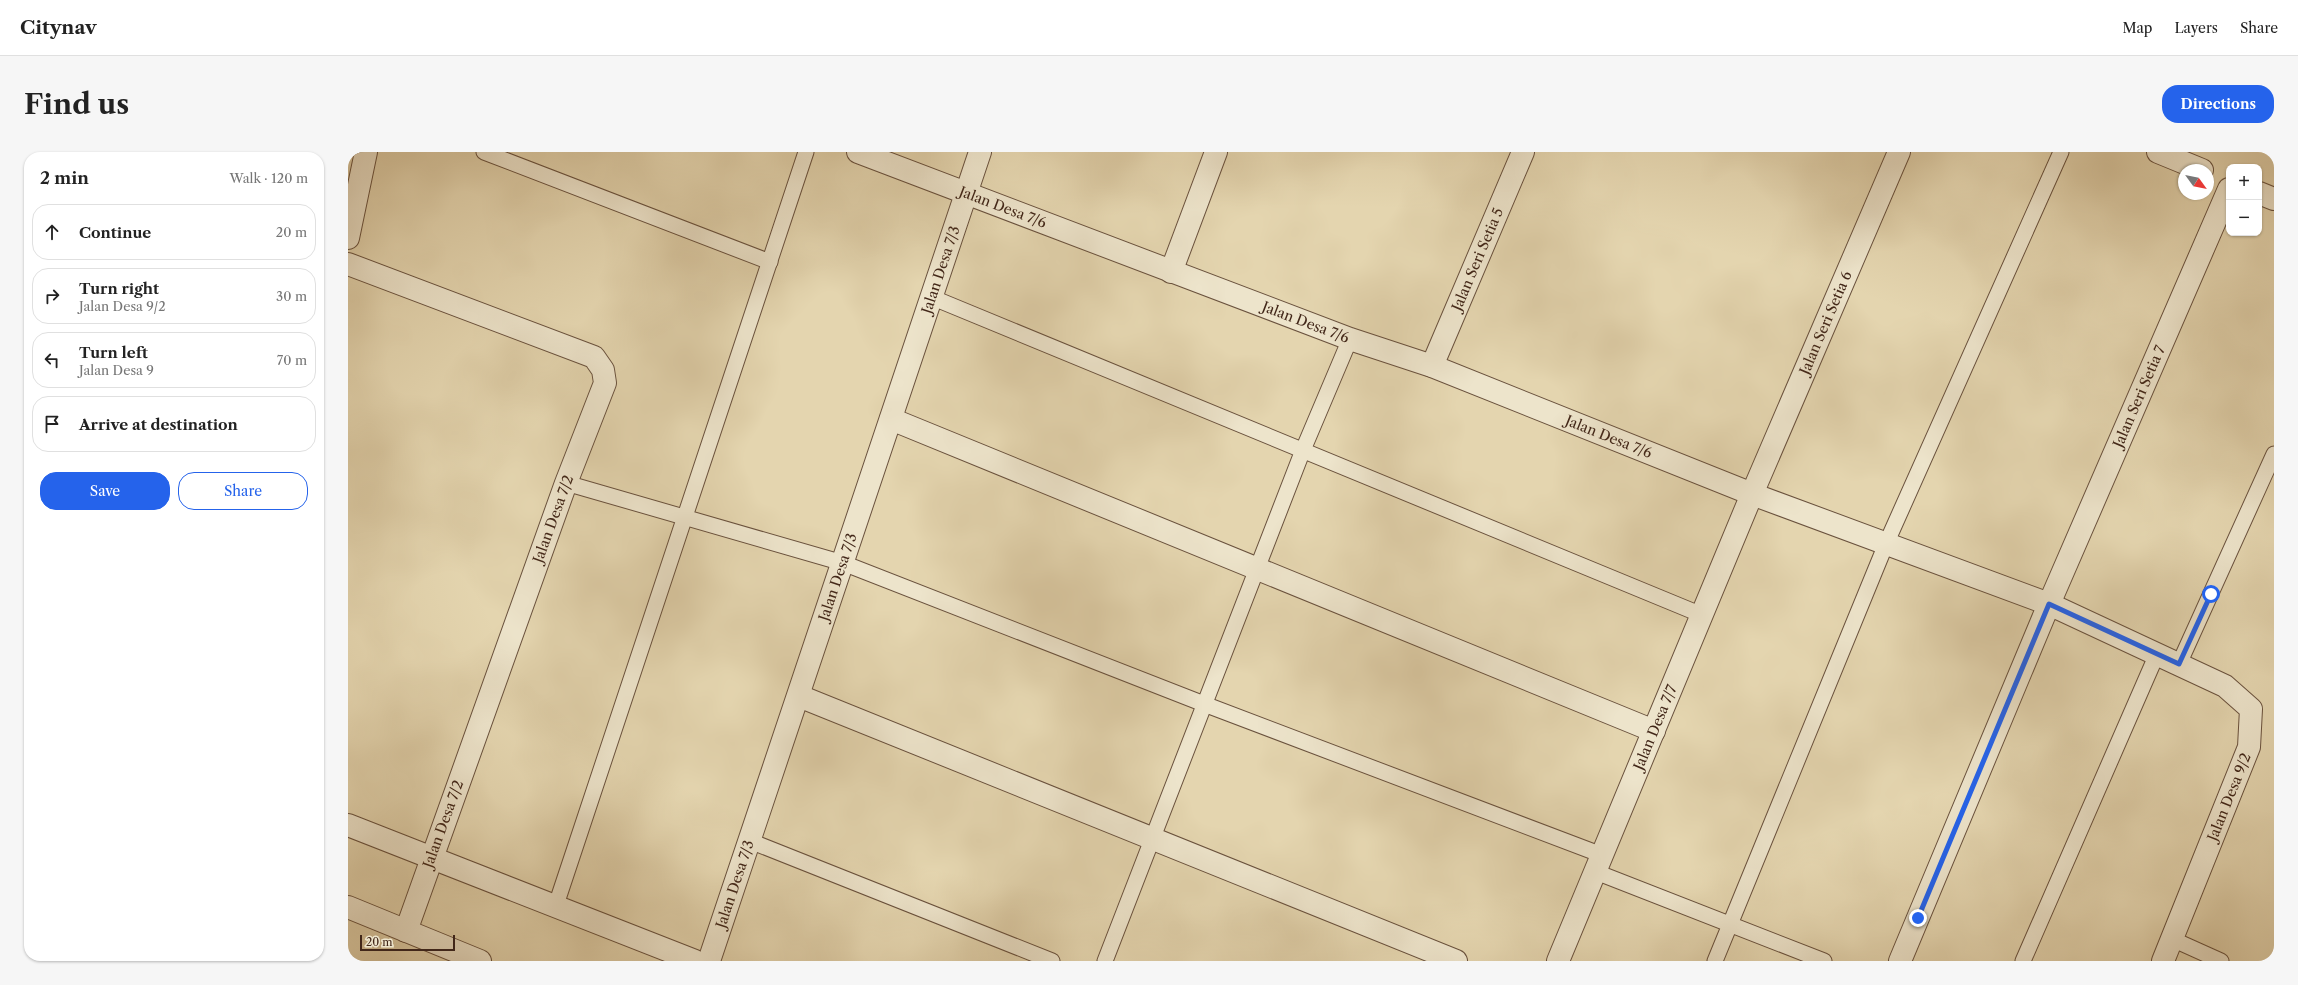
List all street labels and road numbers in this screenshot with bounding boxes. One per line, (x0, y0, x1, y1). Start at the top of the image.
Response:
street label: Jalan Desa 7/6 (955, 182, 1049, 232)
street label: Jalan Seri Setia 5 (1447, 205, 1507, 315)
street label: Jalan Desa 7/3 (917, 223, 964, 318)
street label: Jalan Seri Setia 6 (1795, 268, 1856, 379)
street label: Jalan Desa 7/6 (1258, 297, 1352, 347)
street label: Jalan Seri Setia 7 (2108, 343, 2169, 452)
street label: Jalan Desa 7/6 (1561, 411, 1655, 462)
street label: Jalan Desa 7/2 (528, 473, 577, 567)
street label: Jalan Desa 7/3 (814, 531, 861, 625)
street label: Jalan Desa 7/7 (1629, 682, 1681, 775)
street label: Jalan Desa 9/2 (2202, 750, 2255, 845)
street label: Jalan Desa 7/2 (418, 778, 467, 872)
street label: Jalan Desa 7/3 (711, 838, 758, 932)

